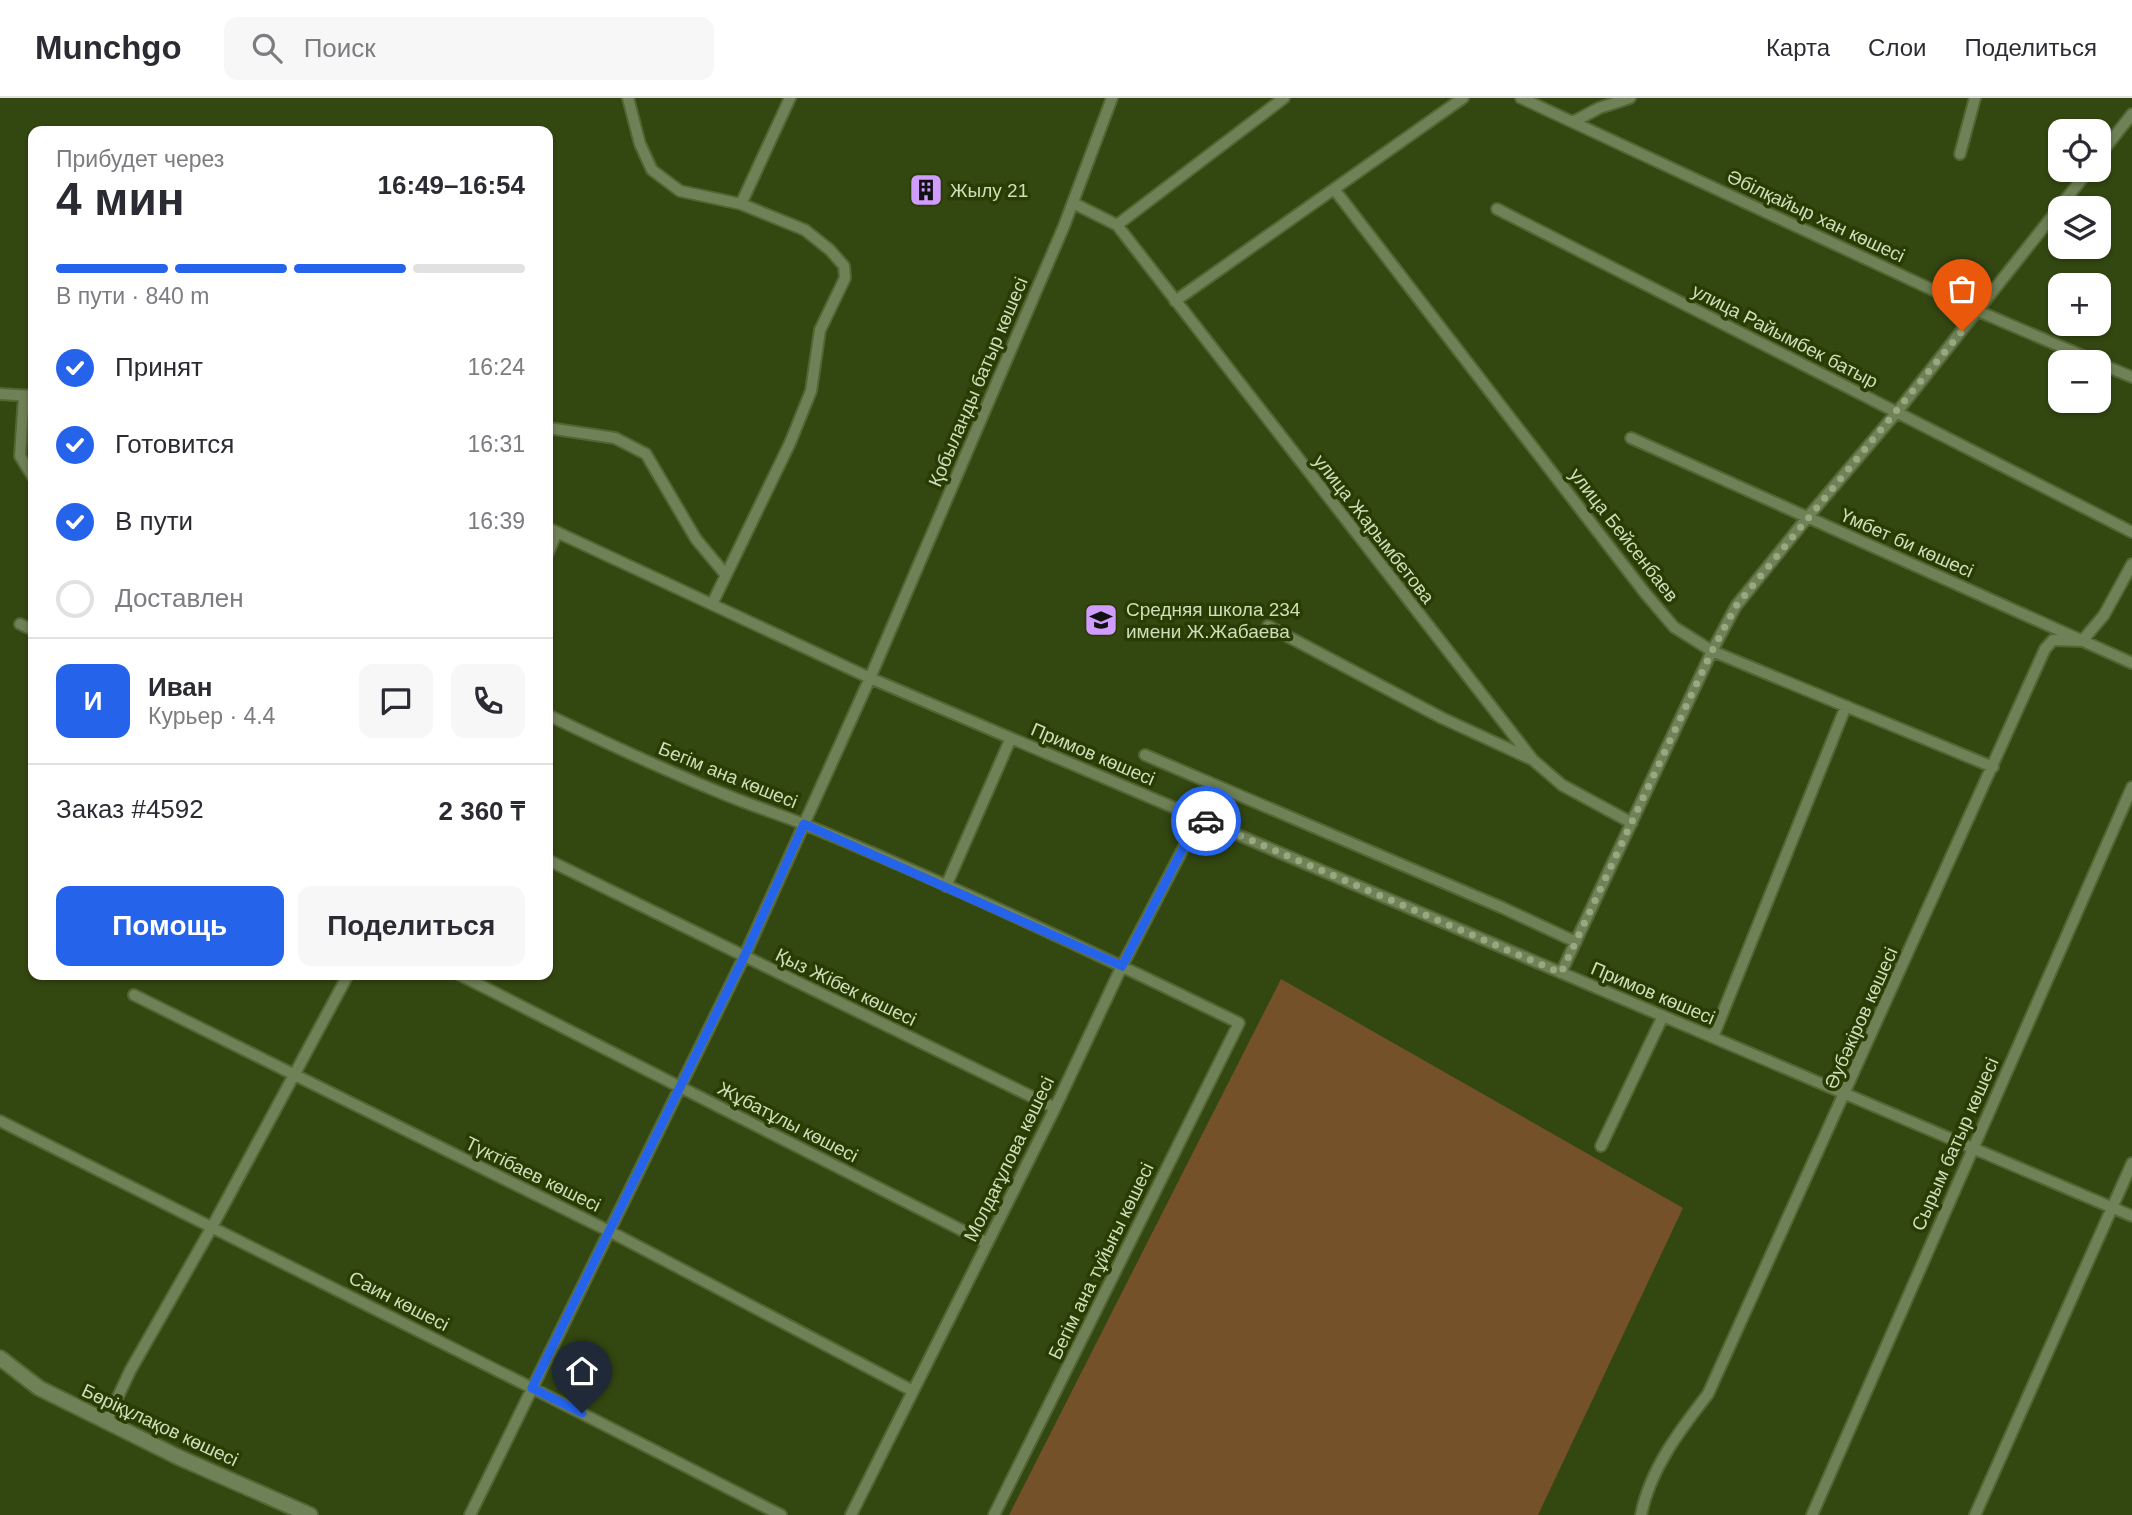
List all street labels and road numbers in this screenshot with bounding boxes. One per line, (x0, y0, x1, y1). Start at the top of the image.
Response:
street label: Әбілқайыр хан көшесі (1724, 166, 1908, 266)
street label: Қобыланды батыр көшесі (924, 274, 1032, 490)
street label: улица Райымбек батыр (1689, 280, 1881, 392)
street label: улица Жарымбетова (1309, 450, 1439, 608)
street label: улица Бейсенбаев (1565, 464, 1683, 606)
street label: Үмбет би көшесі (1837, 504, 1977, 582)
street label: Примов көшесі (1028, 718, 1158, 790)
street label: Бегім ана көшесі (656, 738, 800, 812)
street label: Қыз Жібек көшесі (772, 944, 920, 1030)
street label: Әубәкіров көшесі (1820, 944, 1902, 1092)
street label: Примов көшесі (1588, 957, 1718, 1029)
street label: Сырым батыр көшесі (1907, 1054, 2003, 1234)
street label: Молдағұлова көшесі (960, 1073, 1058, 1245)
street label: Жұбатұлы көшесі (715, 1078, 861, 1166)
street label: Түктібаев көшесі (462, 1132, 604, 1216)
street label: Бегім ана тұйығы көшесі (1044, 1159, 1158, 1363)
street label: Саин көшесі (346, 1267, 452, 1335)
street label: Бөріқұлақов көшесі (79, 1380, 241, 1470)

